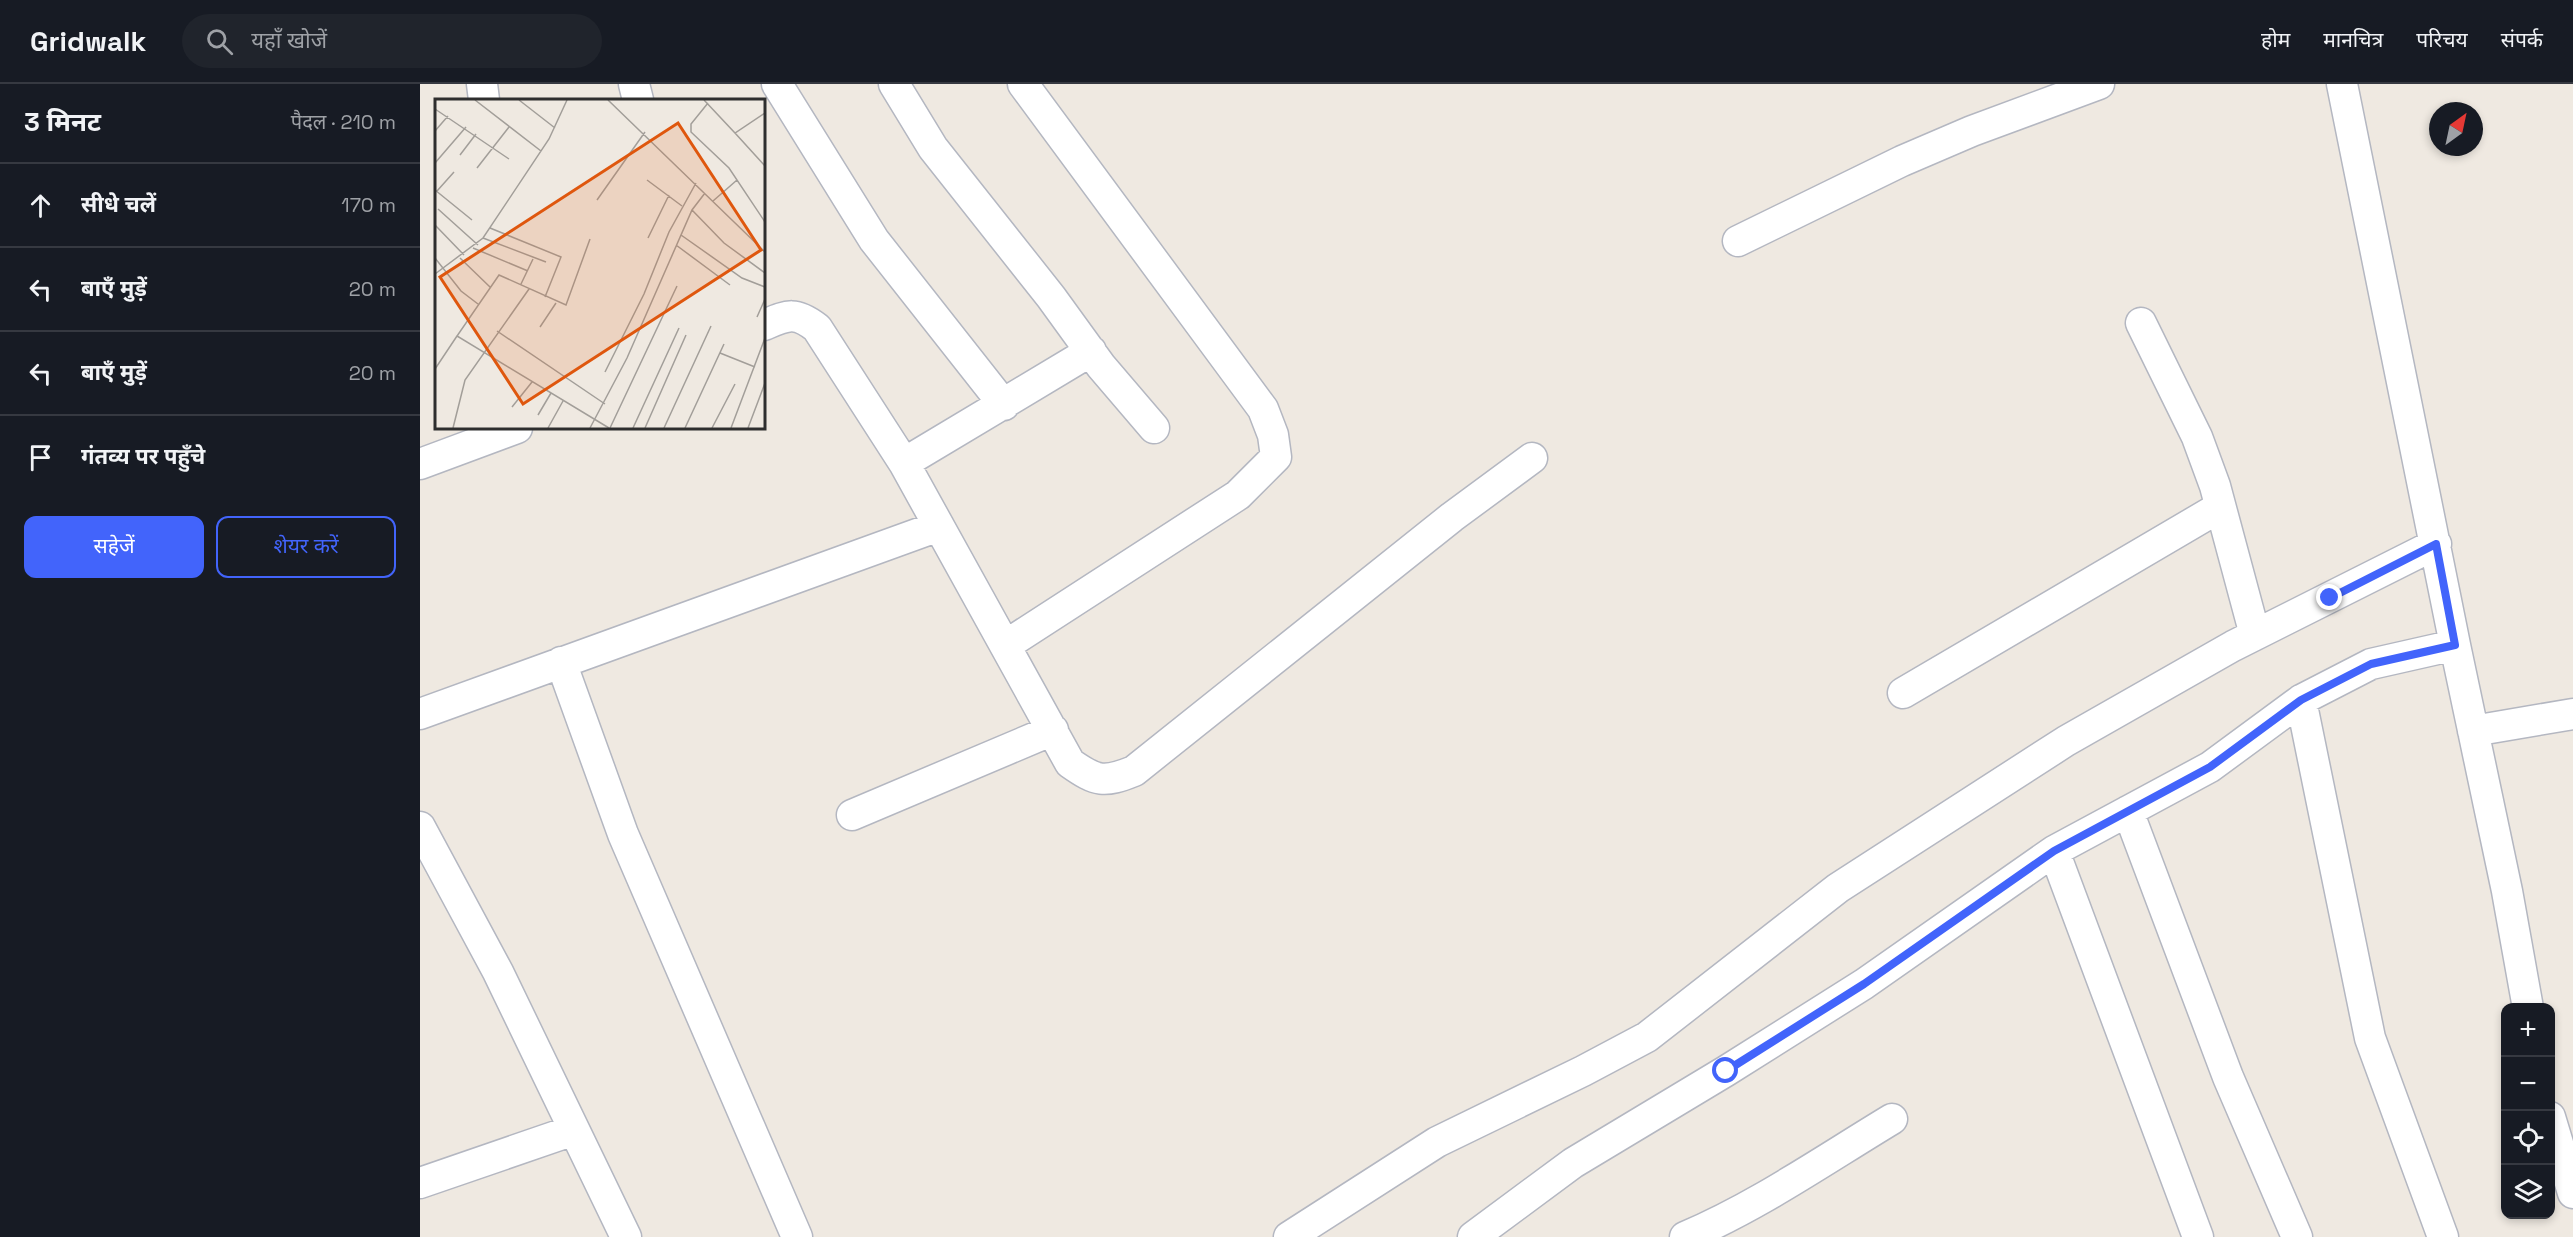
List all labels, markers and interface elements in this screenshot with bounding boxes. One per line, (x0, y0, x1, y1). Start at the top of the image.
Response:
search box (182, 14, 602, 68)
text: Gridwalk (30, 23, 146, 59)
icon: search (203, 25, 236, 58)
text: यहाँ खोजें (251, 26, 327, 54)
text: होम (2261, 26, 2290, 53)
text: मानचित्र (2323, 26, 2383, 53)
text: परिचय (2416, 26, 2468, 53)
text: संपर्क (2501, 26, 2543, 53)
inset map (435, 99, 765, 429)
north arrow (2429, 102, 2483, 156)
text: 3 मिनट (24, 105, 101, 139)
text: पैदल · 210 m (291, 109, 396, 135)
icon: ahead (24, 189, 57, 222)
text: सीधे चलें (81, 190, 156, 218)
text: 170 m (341, 192, 396, 218)
icon: left (24, 273, 57, 306)
text: बाएँ मुड़ें (81, 274, 147, 302)
text: 20 m (349, 276, 396, 302)
icon: left (24, 357, 57, 390)
text: बाएँ मुड़ें (81, 358, 147, 386)
text: 20 m (349, 360, 396, 386)
icon: arrive (24, 441, 57, 474)
text: गंतव्य पर पहुँचे (81, 442, 205, 470)
button: सहेजें (24, 516, 204, 578)
button: शेयर करें (216, 516, 396, 578)
route end (2316, 584, 2342, 610)
map controls (2501, 1003, 2555, 1219)
button: + (2501, 1003, 2555, 1057)
route start (1712, 1057, 1738, 1083)
button: − (2501, 1057, 2555, 1111)
button: locate (2501, 1111, 2555, 1165)
button: layers (2501, 1165, 2555, 1219)

